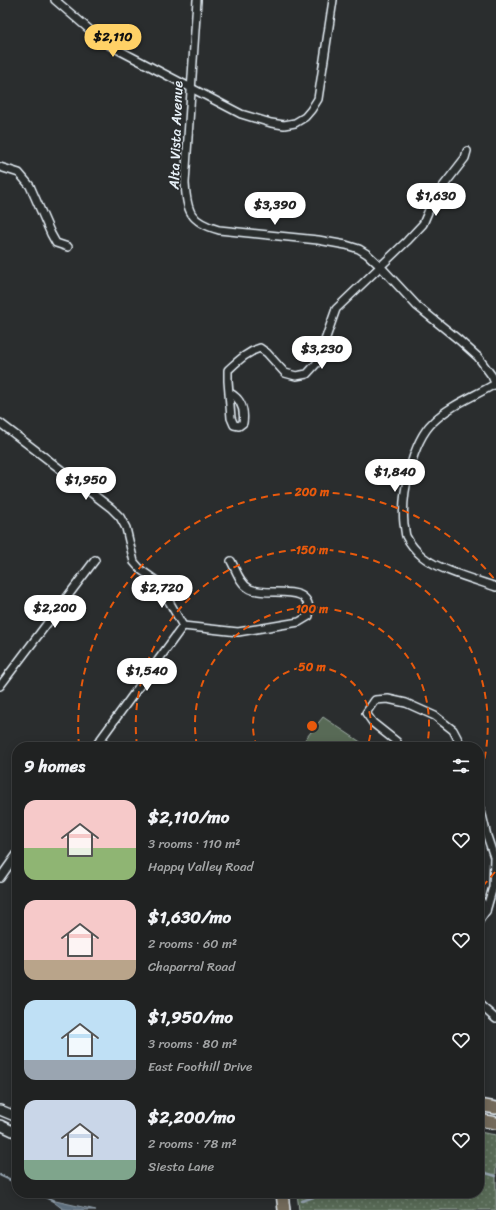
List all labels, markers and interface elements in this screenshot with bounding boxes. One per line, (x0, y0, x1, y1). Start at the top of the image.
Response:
pin: $2,110 (80, 24, 146, 58)
text: $2,110 (93, 25, 133, 48)
street label: Alta Vista Avenue (162, 80, 190, 191)
pin: $1,630 (403, 183, 469, 217)
text: $1,630 (416, 184, 456, 207)
pin: $3,390 (242, 192, 308, 226)
text: $3,390 (254, 193, 296, 216)
pin: $3,230 (289, 336, 355, 370)
text: $3,230 (301, 337, 343, 360)
pin: $1,840 (362, 459, 428, 493)
text: $1,840 (374, 460, 416, 483)
pin: $1,950 (53, 467, 119, 501)
text: $1,950 (65, 468, 107, 491)
text: 200 m (294, 481, 330, 503)
text: 150 m (296, 539, 329, 561)
pin: $2,720 (129, 575, 195, 609)
text: $2,720 (141, 576, 183, 599)
pin: $2,200 (22, 595, 88, 629)
text: $2,200 (33, 596, 77, 619)
text: 100 m (296, 598, 329, 620)
text: 50 m (298, 656, 326, 678)
pin: $1,540 (114, 658, 180, 692)
text: $1,540 (126, 659, 168, 682)
centre of rings (305, 719, 319, 733)
text: 9 homes (24, 751, 85, 781)
icon: filters (450, 755, 472, 777)
text: $2,110/mo (148, 802, 229, 832)
icon: home (56, 816, 104, 864)
icon: heart (450, 829, 472, 851)
text: 3 rooms · 110 m² (148, 832, 240, 855)
text: Happy Valley Road (148, 855, 253, 878)
text: $1,630/mo (148, 902, 231, 932)
icon: home (56, 916, 104, 964)
icon: heart (450, 929, 472, 951)
text: 2 rooms · 60 m² (148, 932, 237, 955)
text: Chaparral Road (148, 955, 235, 978)
text: $1,950/mo (148, 1002, 233, 1032)
icon: home (56, 1016, 104, 1064)
icon: heart (450, 1029, 472, 1051)
text: 3 rooms · 80 m² (148, 1032, 237, 1055)
text: East Foothill Drive (148, 1055, 252, 1078)
text: $2,200/mo (148, 1102, 235, 1132)
icon: home (56, 1116, 104, 1164)
icon: heart (450, 1129, 472, 1151)
text: 2 rooms · 78 m² (148, 1132, 237, 1155)
text: Siesta Lane (148, 1155, 214, 1178)

